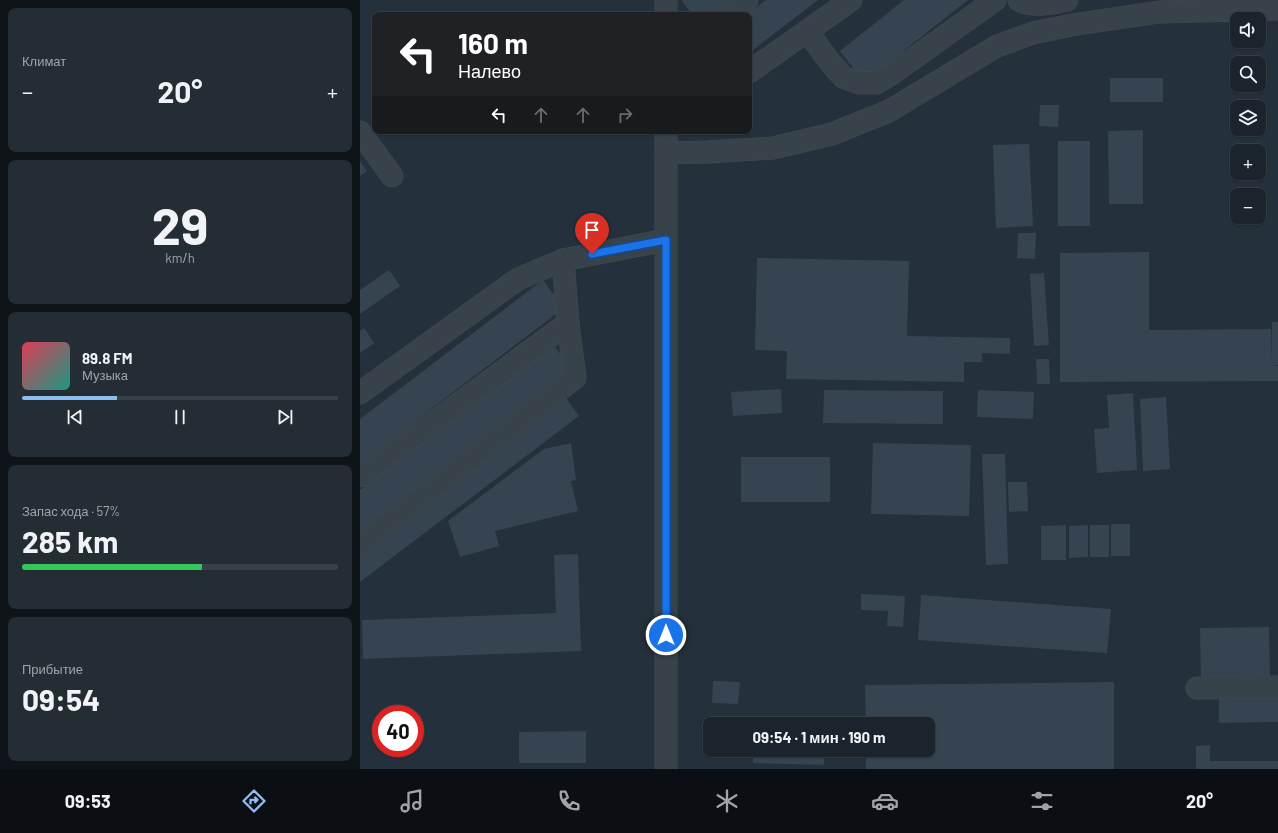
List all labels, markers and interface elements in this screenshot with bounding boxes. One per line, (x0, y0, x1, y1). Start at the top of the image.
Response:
map controls (1230, 12, 1266, 224)
button: sound (1230, 12, 1266, 48)
text: 160 m (458, 26, 528, 60)
icon: left (392, 28, 444, 80)
text: Климат (22, 53, 66, 69)
button: search (1230, 56, 1266, 92)
text: Налево (458, 60, 521, 82)
text: 20° (157, 73, 203, 109)
text: − (22, 78, 33, 104)
text: + (327, 78, 338, 104)
button: layers (1230, 100, 1266, 136)
icon: left (488, 104, 510, 126)
icon: ahead (530, 104, 552, 126)
icon: ahead (572, 104, 594, 126)
icon: right (614, 104, 636, 126)
button: + (1230, 144, 1266, 180)
button: − (1230, 188, 1266, 224)
text: 29 (152, 193, 208, 255)
pin (575, 213, 609, 254)
icon: arrive (581, 219, 603, 241)
text: km/h (165, 250, 195, 266)
text: 89.8 FM (82, 349, 132, 367)
text: Музыка (82, 367, 128, 383)
icon: previous (64, 406, 86, 428)
icon: pause (169, 406, 191, 428)
icon: next (274, 406, 296, 428)
text: Запас хода · 57% (22, 503, 120, 519)
text: 285 km (22, 523, 118, 559)
position arrow (645, 614, 687, 656)
text: Прибытие (22, 661, 83, 677)
text: 09:54 (22, 681, 100, 717)
speed limit sign: 40 (372, 705, 424, 757)
text: 09:54 · 1 мин · 190 m (752, 728, 886, 746)
icon: directions (240, 787, 268, 815)
icon: music (398, 787, 426, 815)
icon: phone (555, 787, 583, 815)
icon: climate (713, 787, 741, 815)
icon: car (871, 787, 899, 815)
icon: filters (1028, 787, 1056, 815)
text: 09:53 (65, 790, 111, 812)
text: 20° (1186, 790, 1213, 812)

